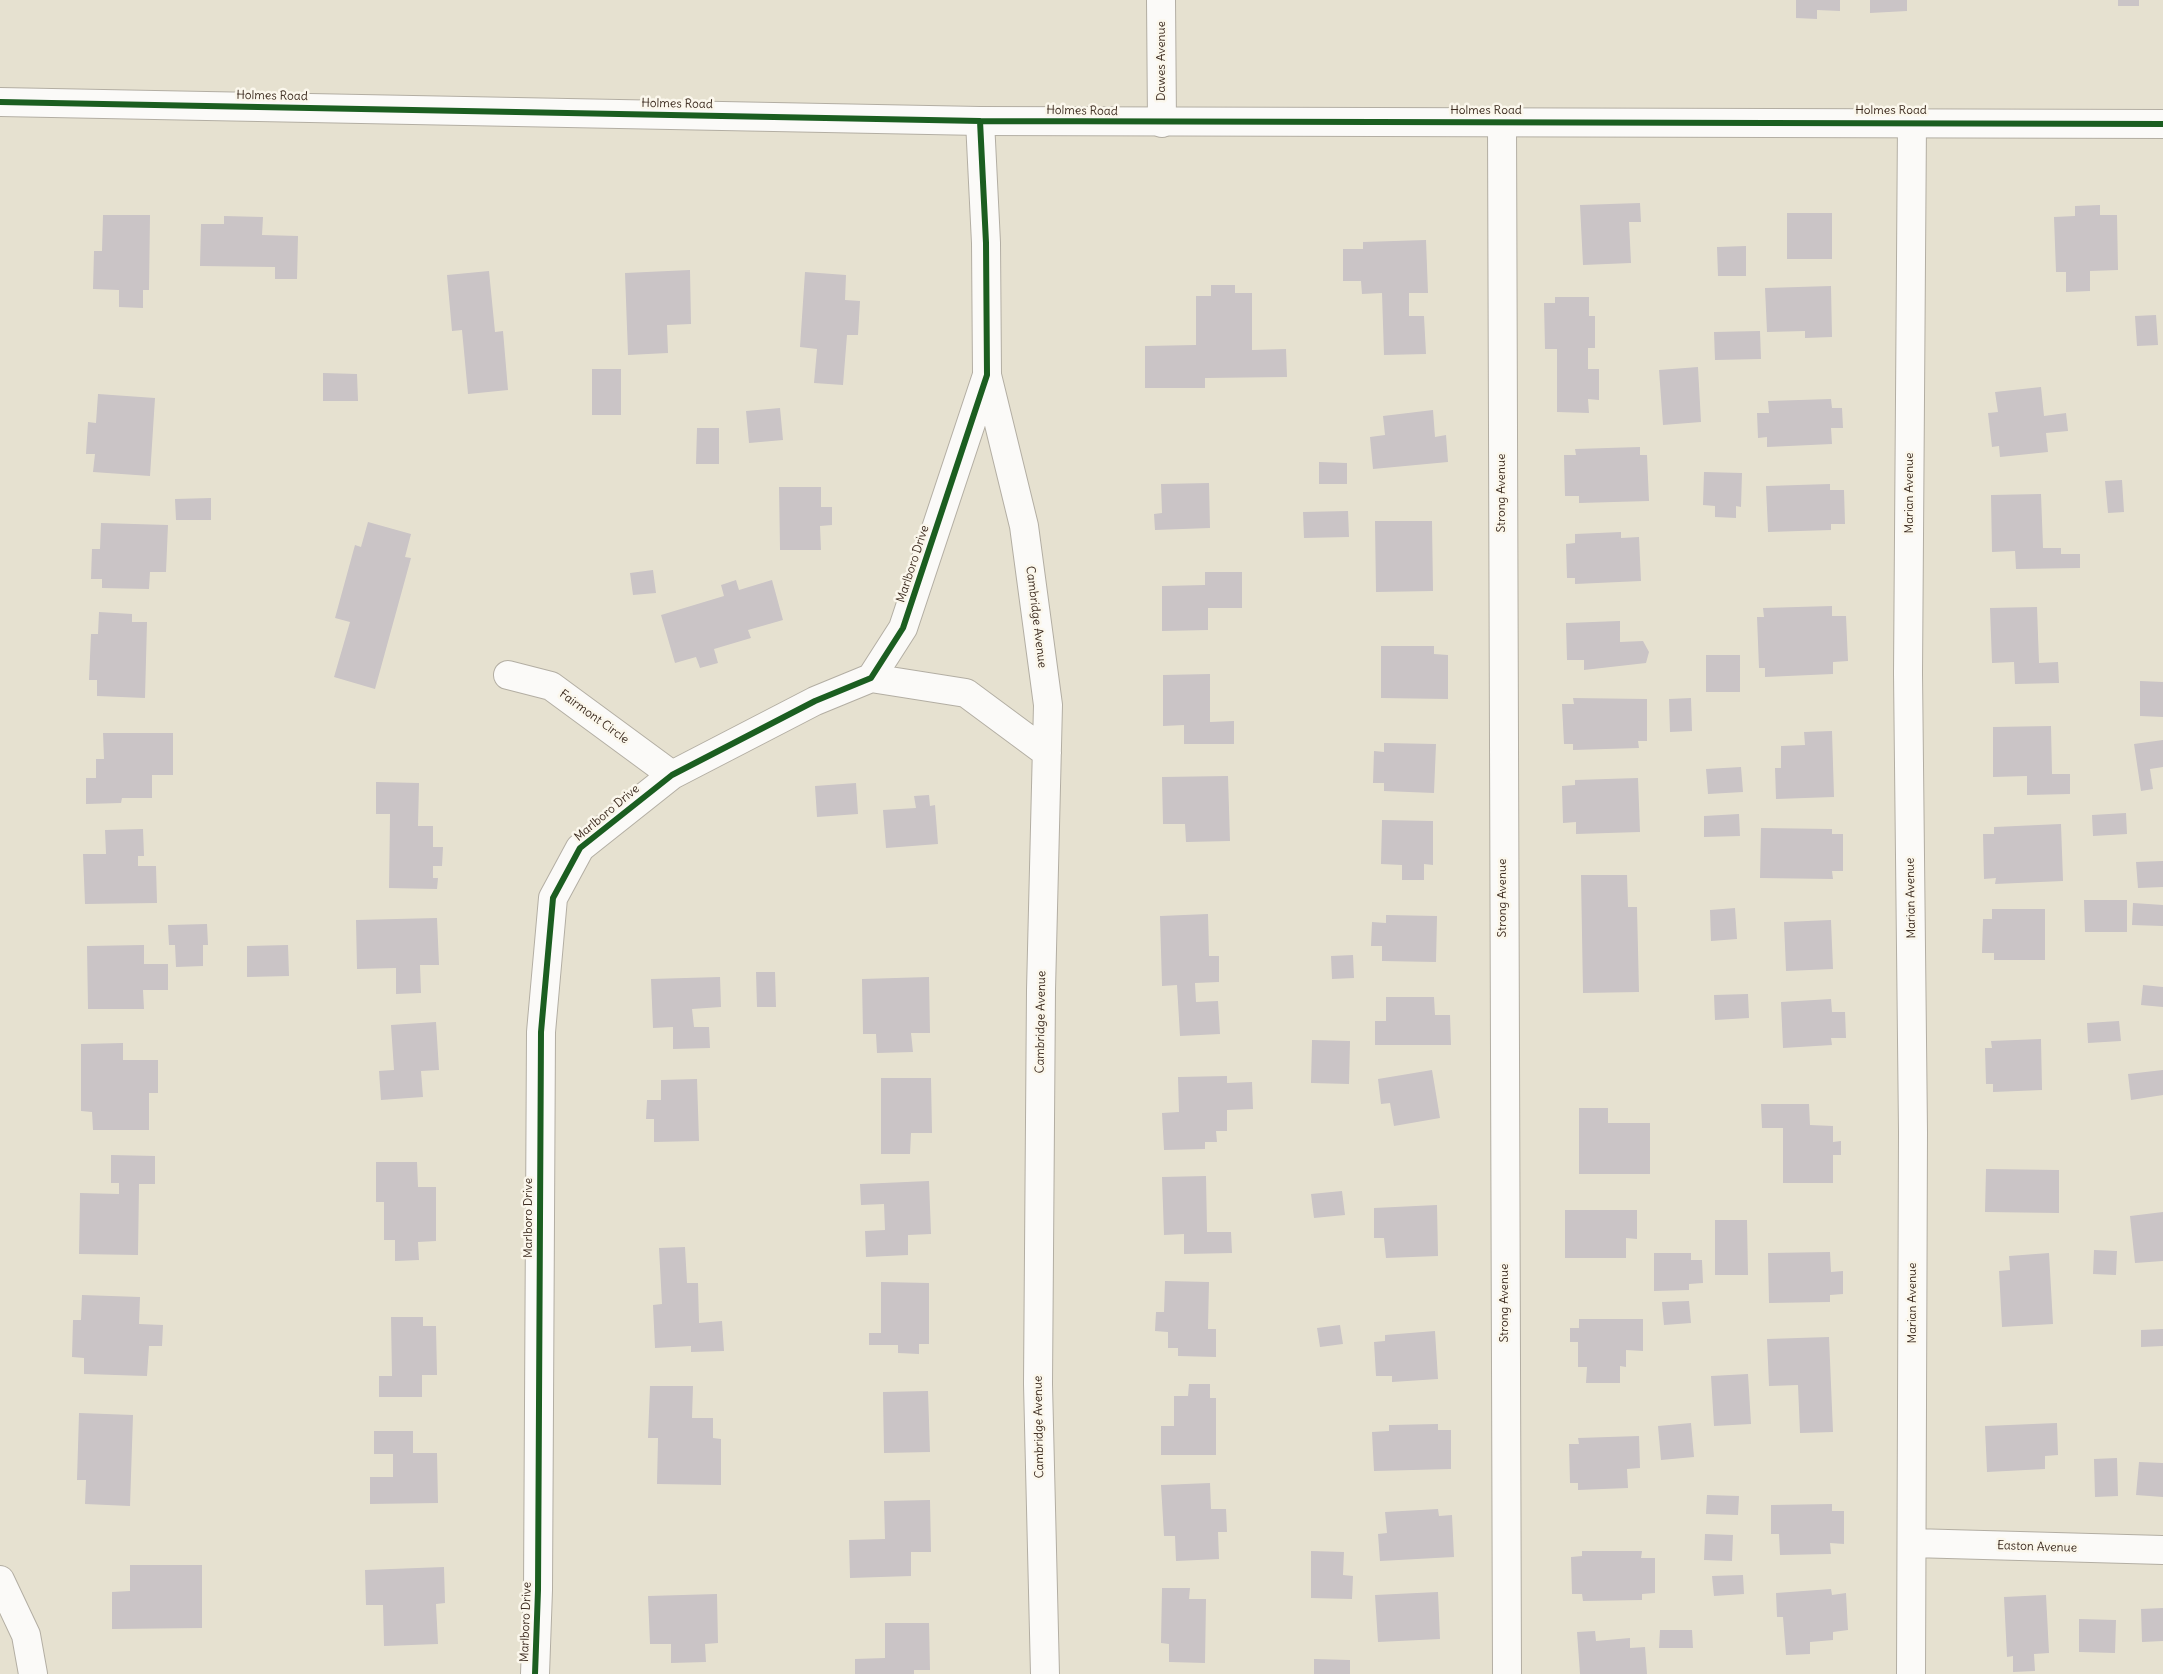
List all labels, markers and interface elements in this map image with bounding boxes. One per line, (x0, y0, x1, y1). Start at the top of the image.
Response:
street label: Dawes Avenue (1155, 21, 1169, 101)
street label: Holmes Road (236, 88, 308, 104)
street label: Holmes Road (641, 96, 713, 112)
street label: Holmes Road (1046, 103, 1118, 119)
street label: Holmes Road (1450, 104, 1522, 118)
street label: Holmes Road (1855, 104, 1927, 118)
street label: Marian Avenue (1903, 453, 1917, 533)
street label: Strong Avenue (1495, 454, 1509, 532)
street label: Marlboro Drive (894, 524, 932, 604)
street label: Cambridge Avenue (1023, 565, 1049, 669)
street label: Fairmont Circle (556, 687, 632, 747)
street label: Marlboro Drive (572, 782, 642, 844)
street label: Marian Avenue (1903, 857, 1919, 939)
street label: Strong Avenue (1496, 859, 1510, 937)
street label: Cambridge Avenue (1033, 971, 1049, 1073)
street label: Marlboro Drive (522, 1178, 536, 1258)
street label: Marian Avenue (1906, 1263, 1920, 1343)
street label: Strong Avenue (1498, 1264, 1512, 1342)
street label: Cambridge Avenue (1031, 1376, 1047, 1478)
street label: Easton Avenue (1997, 1538, 2077, 1556)
street label: Marlboro Drive (517, 1582, 535, 1662)

